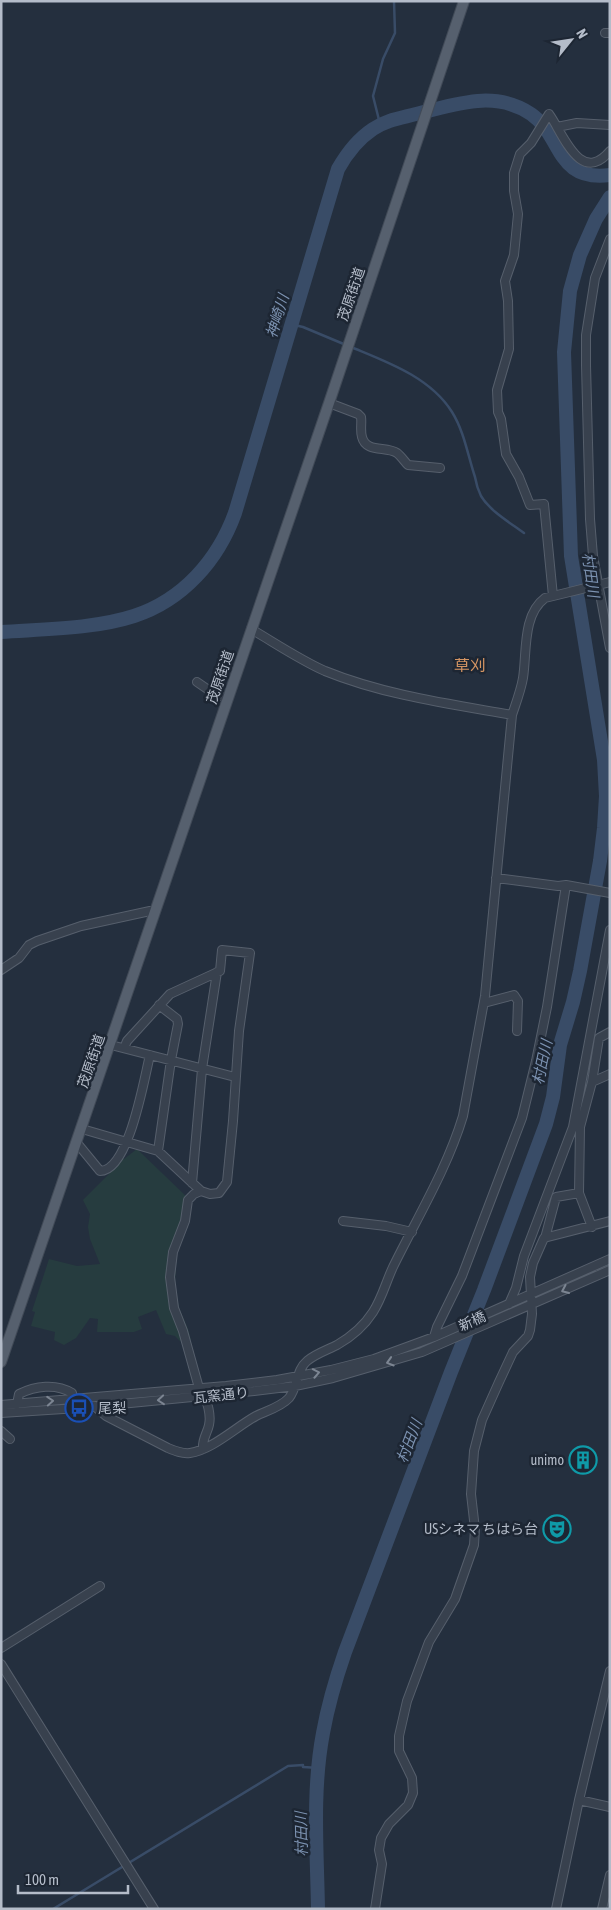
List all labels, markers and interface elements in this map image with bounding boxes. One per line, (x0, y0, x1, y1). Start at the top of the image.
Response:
north arrow (546, 15, 596, 65)
text: N (573, 26, 591, 41)
street label: 茂原街道 (334, 265, 368, 323)
water label: 神崎川 (262, 290, 292, 340)
water label: 村田川 (579, 552, 603, 600)
street label: 茂原街道 (203, 648, 237, 706)
district label: 草刈 (454, 656, 486, 674)
street label: 茂原街道 (74, 1032, 108, 1090)
water label: 村田川 (529, 1036, 555, 1086)
one-way arrow (561, 1283, 570, 1294)
street label: 新橋 (456, 1308, 488, 1334)
one-way arrow (386, 1356, 395, 1366)
one-way arrow (311, 1369, 320, 1379)
street label: 瓦窯通り (192, 1384, 250, 1406)
bus stop icon: 尾梨 (64, 1393, 94, 1423)
one-way arrow (157, 1395, 165, 1406)
one-way arrow (46, 1396, 54, 1407)
place label: 尾梨 (98, 1400, 126, 1416)
water label: 村田川 (393, 1415, 426, 1465)
building icon: unimo (568, 1445, 598, 1475)
place label: unimo (531, 1452, 564, 1468)
theatre icon: USシネマ ちはら台 (542, 1514, 572, 1544)
place label: USシネマ ちはら台 (424, 1521, 538, 1537)
water label: 村田川 (292, 1809, 310, 1857)
scale bar (18, 1862, 128, 1894)
text: 100 m (25, 1871, 59, 1888)

